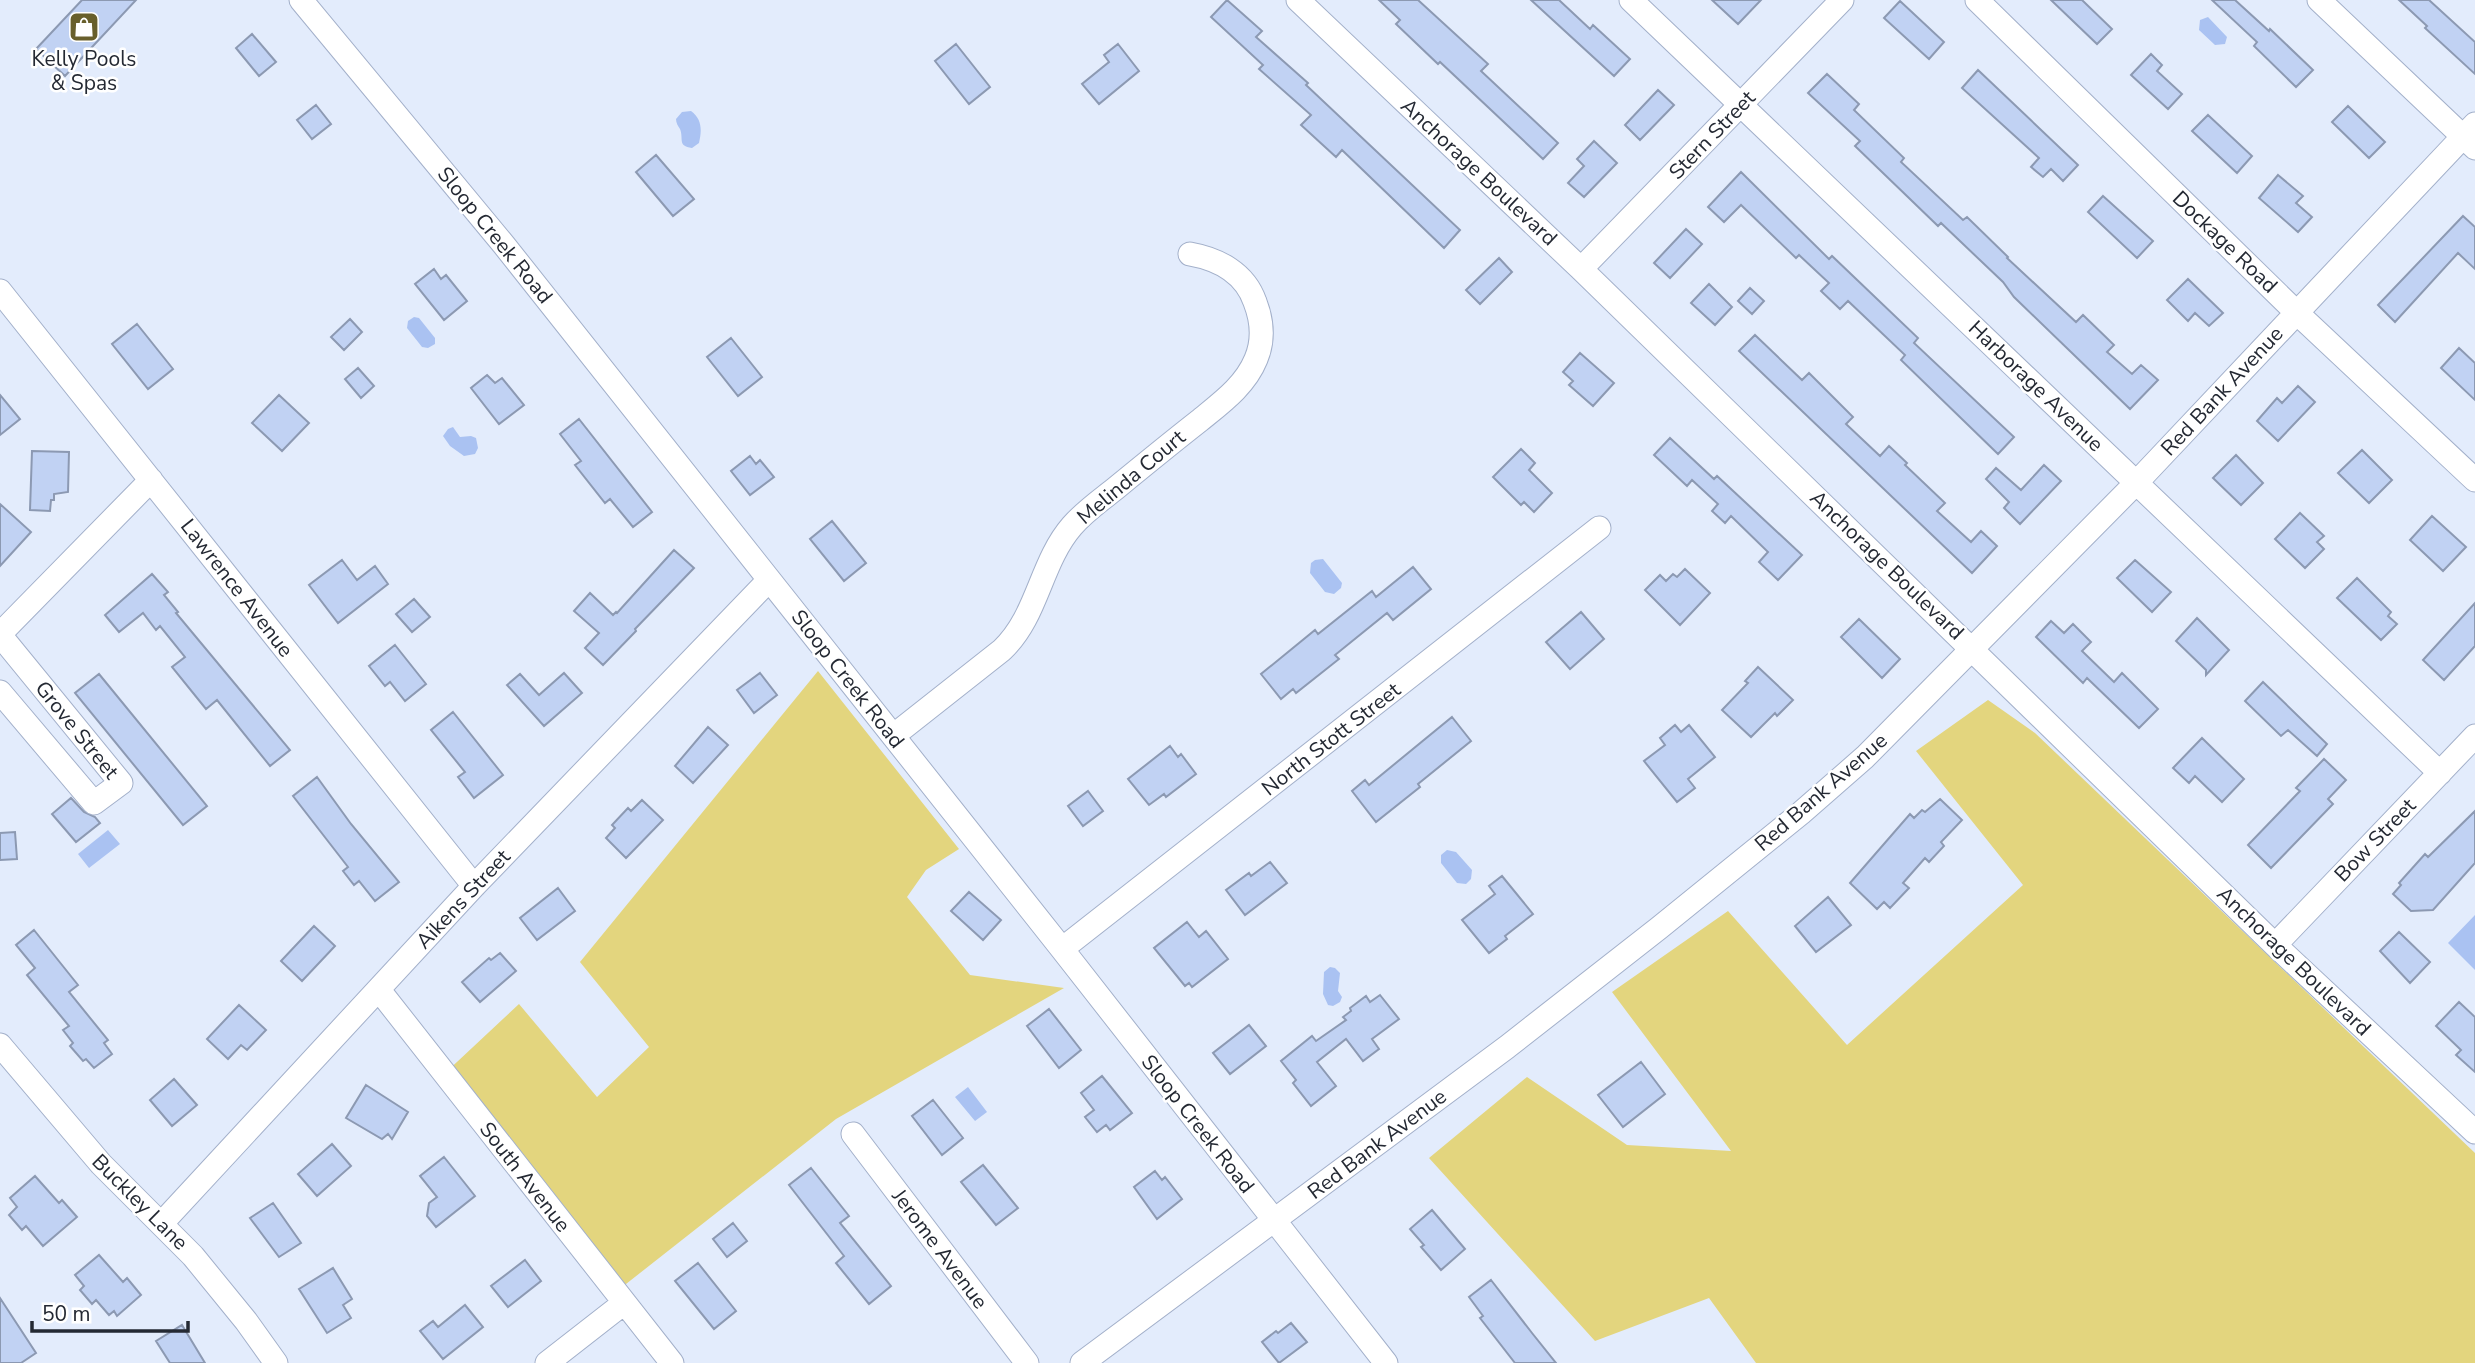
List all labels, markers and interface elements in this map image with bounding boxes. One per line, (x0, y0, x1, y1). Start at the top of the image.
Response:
shop icon: Kelly Pools & Spas (67, 10, 101, 44)
place label: Kelly Pools & Spas (32, 45, 136, 97)
street label: Stern Street (1663, 84, 1762, 186)
street label: Anchorage Boulevard (1395, 92, 1563, 252)
street label: Sloop Creek Road (431, 161, 559, 309)
street label: Dockage Road (2166, 185, 2284, 299)
street label: Harborage Avenue (1962, 314, 2110, 458)
street label: Red Bank Avenue (2155, 320, 2289, 462)
street label: Melinda Court (1071, 423, 1192, 531)
street label: Anchorage Boulevard (1804, 484, 1970, 646)
street label: Lawrence Avenue (174, 513, 300, 663)
street label: Sloop Creek Road (785, 604, 911, 754)
street label: Grove Street (29, 675, 126, 785)
street label: North Stott Street (1256, 676, 1407, 802)
street label: Red Bank Avenue (1749, 727, 1893, 857)
street label: Bow Street (2328, 792, 2422, 888)
street label: Aikens Street (410, 843, 517, 955)
street label: Anchorage Boulevard (2211, 880, 2377, 1042)
street label: Sloop Creek Road (1135, 1049, 1261, 1199)
street label: Red Bank Avenue (1302, 1082, 1452, 1206)
street label: South Avenue (473, 1116, 577, 1238)
street label: Buckley Lane (86, 1148, 194, 1256)
street label: Jerome Avenue (885, 1183, 994, 1315)
scale bar (32, 1290, 187, 1334)
text: 50 m (42, 1300, 91, 1328)

